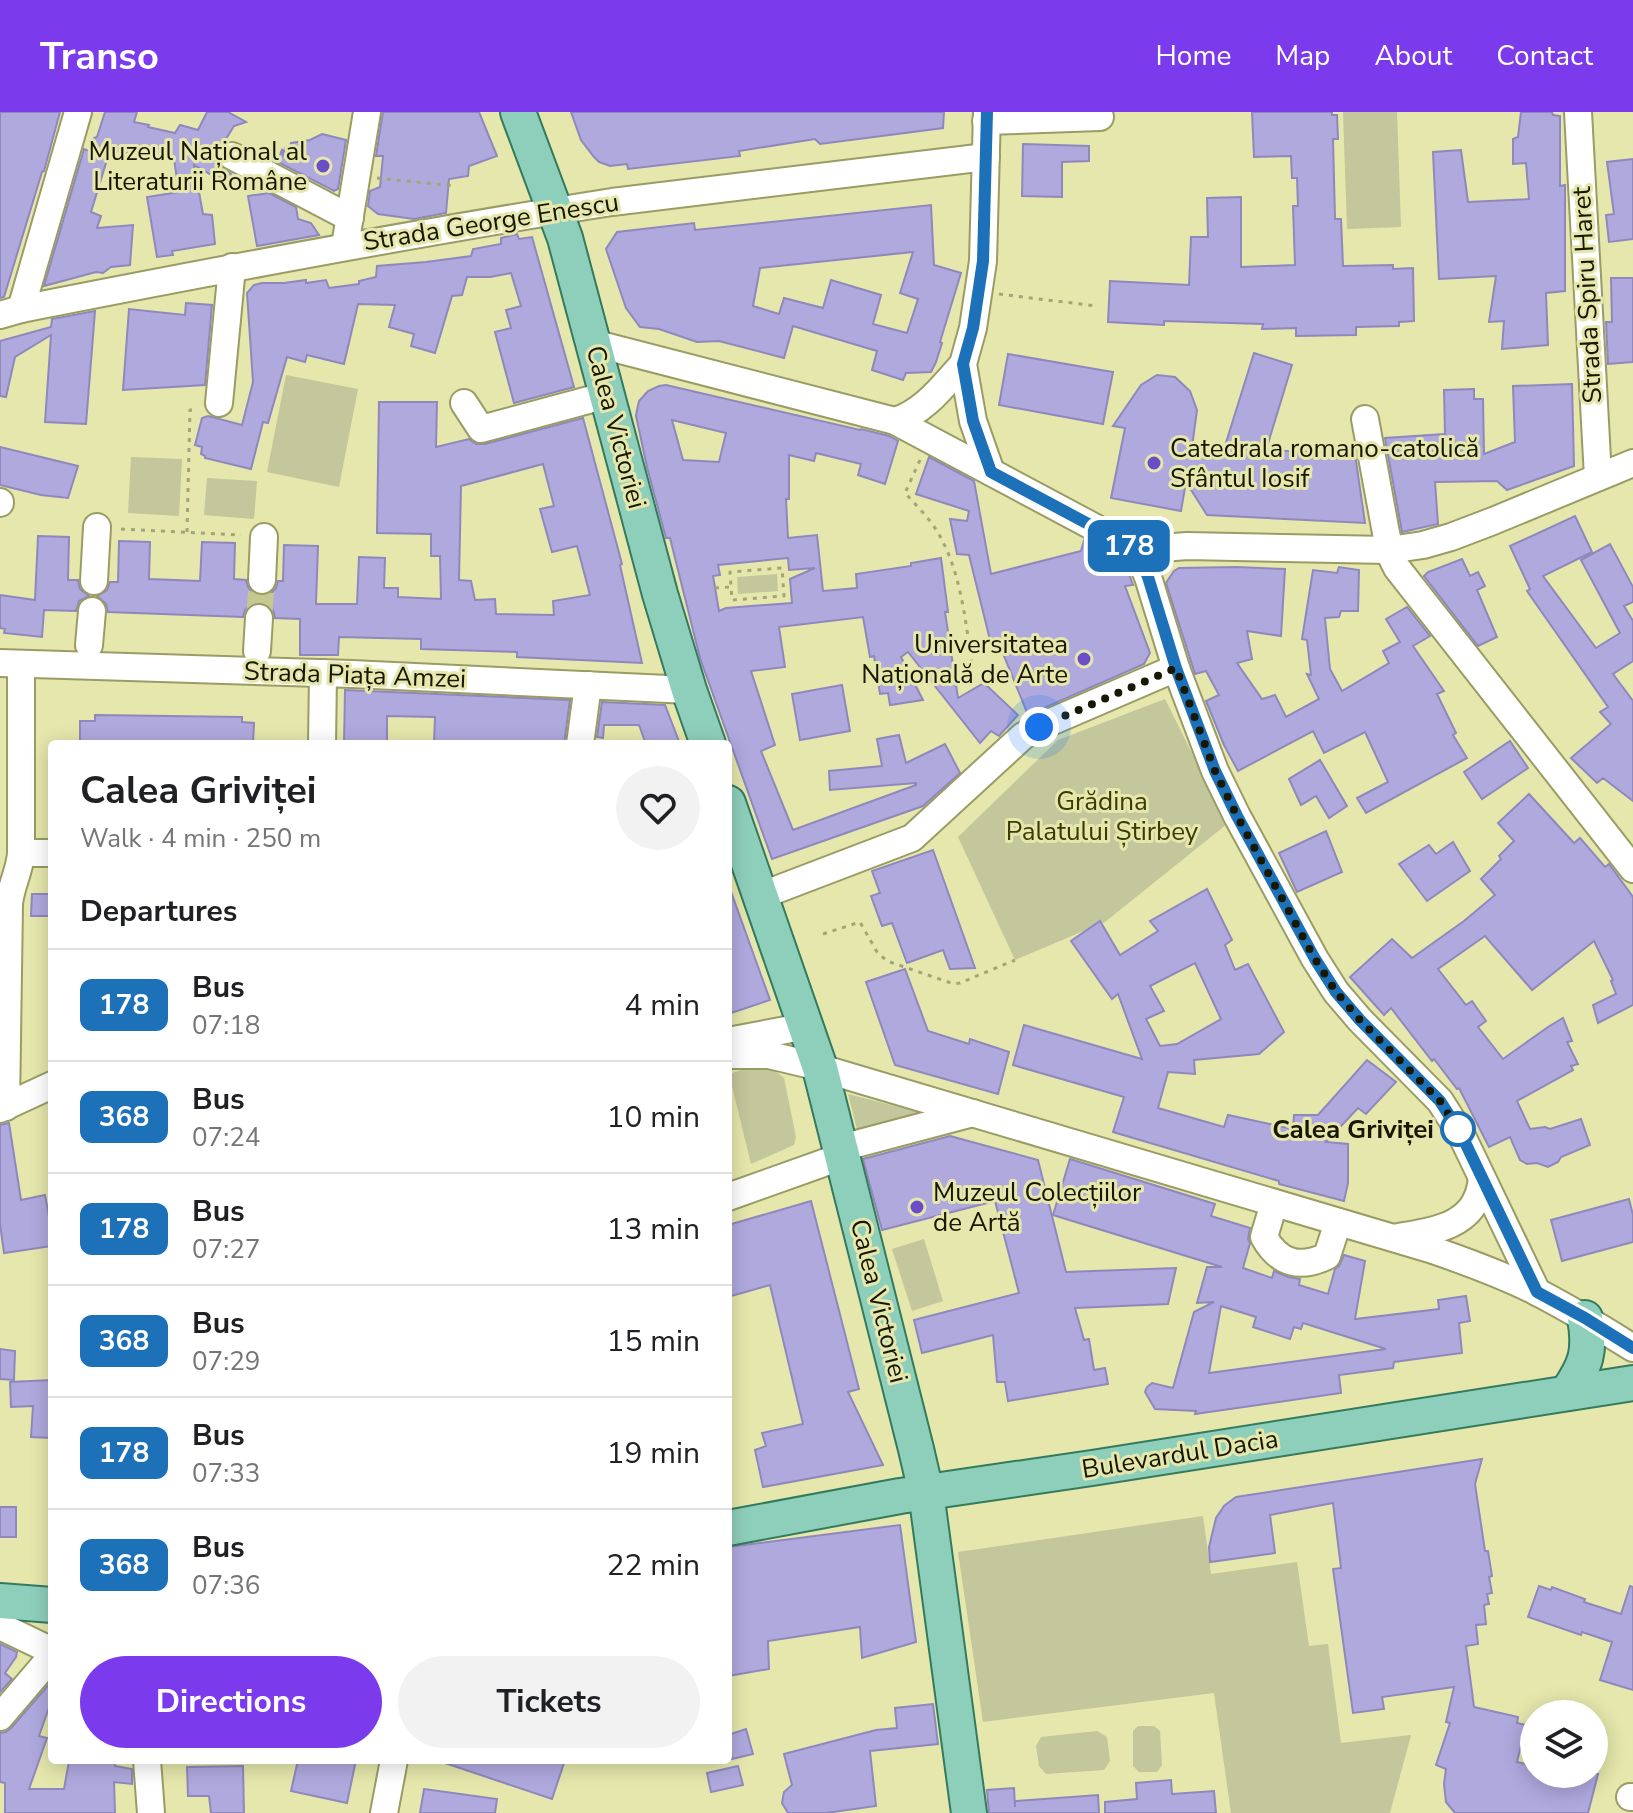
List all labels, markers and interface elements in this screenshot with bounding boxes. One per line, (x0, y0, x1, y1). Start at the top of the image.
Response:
text: Transo (40, 31, 159, 82)
text: Home (1156, 37, 1231, 75)
text: Map (1275, 37, 1330, 75)
text: About (1374, 37, 1452, 75)
text: Contact (1496, 37, 1593, 75)
place label: Muzeul Național al Literaturii Române (89, 134, 307, 199)
marker: Muzeul Național al Literaturii Române (314, 157, 332, 175)
street label: Strada George Enescu (361, 184, 621, 260)
street label: Strada Spiru Haret (1564, 185, 1610, 404)
street label: Calea Victoriei (577, 342, 655, 512)
place label: Catedrala romano-catolică Sfântul Iosif (1170, 431, 1479, 496)
marker: Catedrala romano-catolică Sfântul Iosif (1145, 454, 1163, 472)
line badge: 178 (1083, 520, 1175, 572)
text: 178 (1104, 527, 1154, 565)
place label: Universitatea Națională de Arte (861, 627, 1068, 692)
marker: Universitatea Națională de Arte (1075, 650, 1093, 668)
street label: Strada Piața Amzei (243, 654, 467, 696)
your location (1019, 707, 1059, 747)
text: Calea Griviței (80, 765, 316, 816)
button: heart (616, 766, 700, 850)
park label: Grădina Palatului Știrbey (1006, 784, 1199, 849)
text: Walk · 4 min · 250 m (80, 821, 321, 856)
text: Departures (80, 891, 237, 932)
text: Bus (192, 967, 245, 1008)
text: 4 min (625, 985, 700, 1026)
text: 178 (99, 986, 149, 1024)
text: 07:18 (192, 1008, 260, 1043)
text: Bus (192, 1079, 245, 1120)
text: 10 min (607, 1097, 700, 1138)
text: 368 (99, 1098, 149, 1136)
place label: Calea Griviței (1272, 1112, 1434, 1147)
marker: Calea Griviței (1441, 1112, 1475, 1146)
text: 07:24 (192, 1120, 260, 1155)
place label: Muzeul Colecțiilor de Artă (933, 1175, 1142, 1240)
text: Bus (192, 1191, 245, 1232)
marker: Muzeul Colecțiilor de Artă (908, 1198, 926, 1216)
text: 13 min (607, 1209, 700, 1250)
text: 178 (99, 1210, 149, 1248)
street label: Calea Victoriei (842, 1216, 916, 1386)
text: 07:27 (192, 1232, 260, 1267)
text: Bus (192, 1303, 245, 1344)
text: 15 min (607, 1321, 700, 1362)
text: 368 (99, 1322, 149, 1360)
text: 07:29 (192, 1344, 260, 1379)
text: Bus (192, 1415, 245, 1456)
street label: Bulevardul Dacia (1079, 1421, 1281, 1487)
text: 19 min (607, 1433, 700, 1474)
text: 178 (99, 1434, 149, 1472)
text: 07:33 (192, 1456, 260, 1491)
text: Bus (192, 1527, 245, 1568)
text: 22 min (607, 1545, 700, 1586)
text: 368 (99, 1546, 149, 1584)
text: 07:36 (192, 1568, 260, 1603)
button: Directions (80, 1656, 382, 1748)
button: Tickets (398, 1656, 700, 1748)
map controls (1520, 1700, 1608, 1788)
button: layers (1520, 1700, 1608, 1788)

